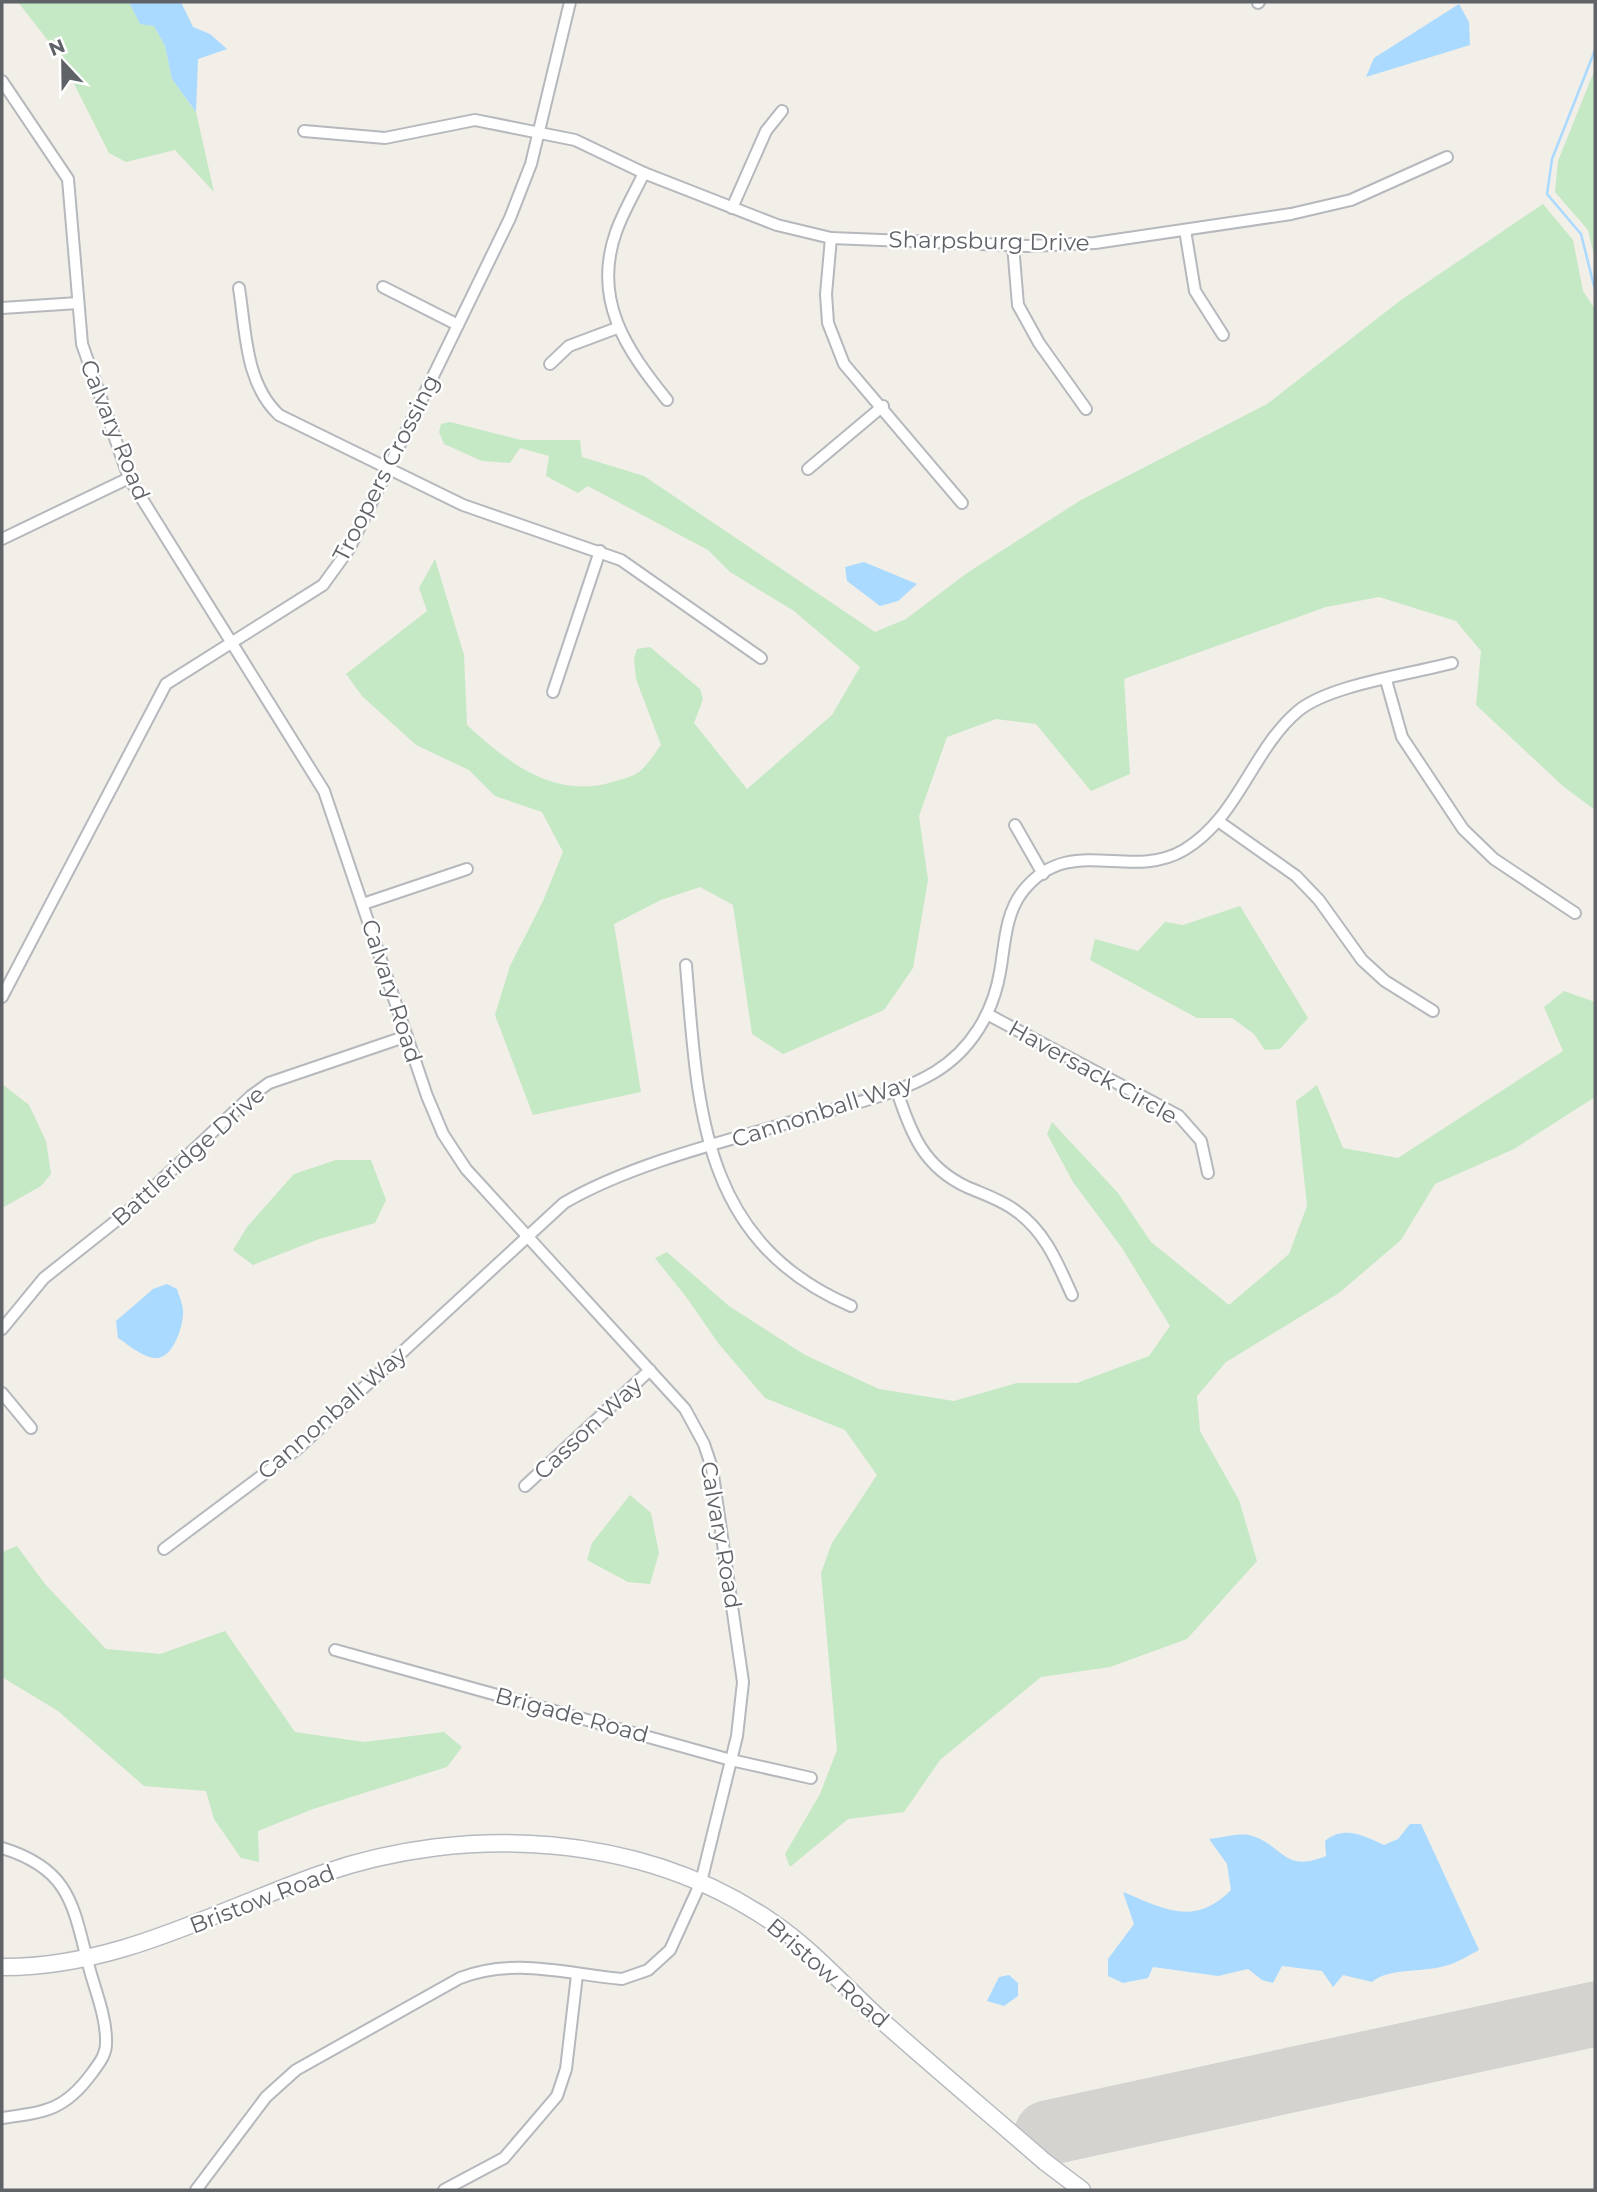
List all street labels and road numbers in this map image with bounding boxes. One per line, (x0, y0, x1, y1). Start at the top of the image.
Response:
street label: Sharpsburg Drive (888, 225, 1090, 257)
street label: Calvary Road (74, 356, 156, 504)
street label: Troopers Crossing (327, 370, 445, 566)
street label: Calvary Road (356, 916, 428, 1066)
street label: Haversack Circle (1004, 1014, 1182, 1130)
street label: Cannonball Way (728, 1068, 916, 1153)
street label: Battleridge Drive (106, 1080, 270, 1232)
street label: Cannonball Way (252, 1340, 413, 1485)
street label: Casson Way (528, 1370, 648, 1485)
street label: Calvary Road (694, 1459, 748, 1611)
street label: Brigade Road (492, 1681, 652, 1749)
street label: Bristow Road (185, 1858, 339, 1940)
street label: Bristow Road (761, 1912, 895, 2034)

